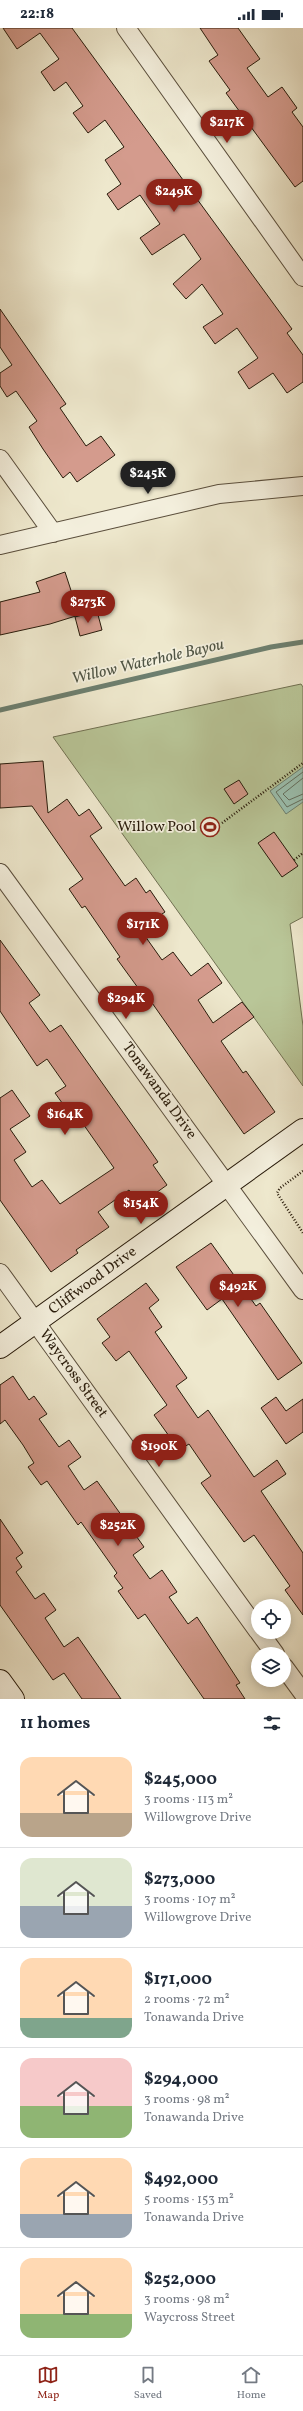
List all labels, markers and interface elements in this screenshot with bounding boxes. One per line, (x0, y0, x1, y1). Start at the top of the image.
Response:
text: 22:18 (20, 4, 54, 25)
pin: $217K (199, 110, 255, 144)
text: $217K (210, 114, 244, 132)
pin: $249K (146, 179, 202, 213)
text: $249K (155, 183, 193, 201)
pin: $245K (120, 461, 176, 495)
text: $245K (129, 465, 167, 483)
pin: $273K (60, 590, 116, 624)
text: $273K (70, 594, 106, 612)
water label: Willow Waterhole Bayou (70, 634, 226, 690)
sports icon: Willow Pool (199, 816, 221, 838)
place label: Willow Pool (117, 817, 196, 838)
pin: $171K (115, 912, 171, 946)
text: $171K (126, 916, 160, 934)
pin: $294K (98, 986, 154, 1020)
text: $294K (107, 990, 145, 1008)
street label: Tonawanda Drive (117, 1038, 201, 1144)
pin: $164K (37, 1102, 93, 1136)
text: $164K (47, 1106, 83, 1124)
pin: $154K (113, 1191, 169, 1225)
text: $154K (123, 1195, 159, 1213)
street label: Cliffwood Drive (45, 1242, 141, 1320)
pin: $492K (210, 1274, 266, 1308)
text: $492K (219, 1278, 257, 1296)
street label: Waycross Street (34, 1325, 112, 1423)
pin: $190K (131, 1434, 187, 1468)
text: $190K (140, 1438, 178, 1456)
pin: $252K (90, 1513, 146, 1547)
text: $252K (100, 1517, 136, 1535)
map controls (251, 1599, 291, 1687)
button: locate (251, 1599, 291, 1639)
button: layers (251, 1647, 291, 1687)
text: 11 homes (20, 1712, 90, 1735)
icon: filters (261, 1712, 283, 1734)
text: $245,000 (144, 1768, 217, 1791)
icon: home (52, 1773, 100, 1821)
text: 3 rooms · 113 m² (144, 1791, 233, 1809)
text: Willowgrove Drive (144, 1809, 251, 1827)
text: $273,000 (144, 1868, 215, 1891)
icon: home (52, 1874, 100, 1922)
text: 3 rooms · 107 m² (144, 1891, 235, 1909)
text: Willowgrove Drive (144, 1909, 251, 1927)
text: $171,000 (144, 1968, 212, 1991)
icon: home (52, 1974, 100, 2022)
text: 2 rooms · 72 m² (144, 1991, 230, 2009)
text: Tonawanda Drive (144, 2009, 244, 2027)
text: $294,000 (144, 2068, 218, 2091)
icon: home (52, 2074, 100, 2122)
text: 3 rooms · 98 m² (144, 2091, 230, 2109)
text: Tonawanda Drive (144, 2109, 244, 2127)
text: $492,000 (144, 2168, 218, 2191)
icon: home (52, 2174, 100, 2222)
text: 5 rooms · 153 m² (144, 2191, 234, 2209)
text: Tonawanda Drive (144, 2209, 244, 2227)
text: $252,000 (144, 2268, 216, 2291)
icon: home (52, 2274, 100, 2322)
text: 3 rooms · 98 m² (144, 2291, 230, 2309)
text: Waycross Street (144, 2309, 235, 2327)
tab: Map (37, 2364, 59, 2403)
tab: Saved (134, 2364, 162, 2403)
tab: Home (237, 2364, 266, 2403)

